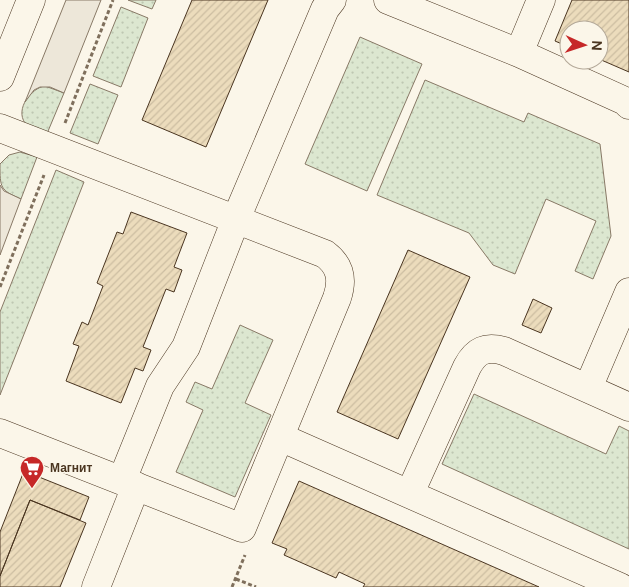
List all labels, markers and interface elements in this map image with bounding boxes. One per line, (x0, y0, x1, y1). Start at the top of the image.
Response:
north arrow (559, 20, 609, 70)
text: N (588, 40, 606, 51)
supermarket icon: Магнит (19, 455, 45, 489)
place label: Магнит (50, 460, 92, 476)

